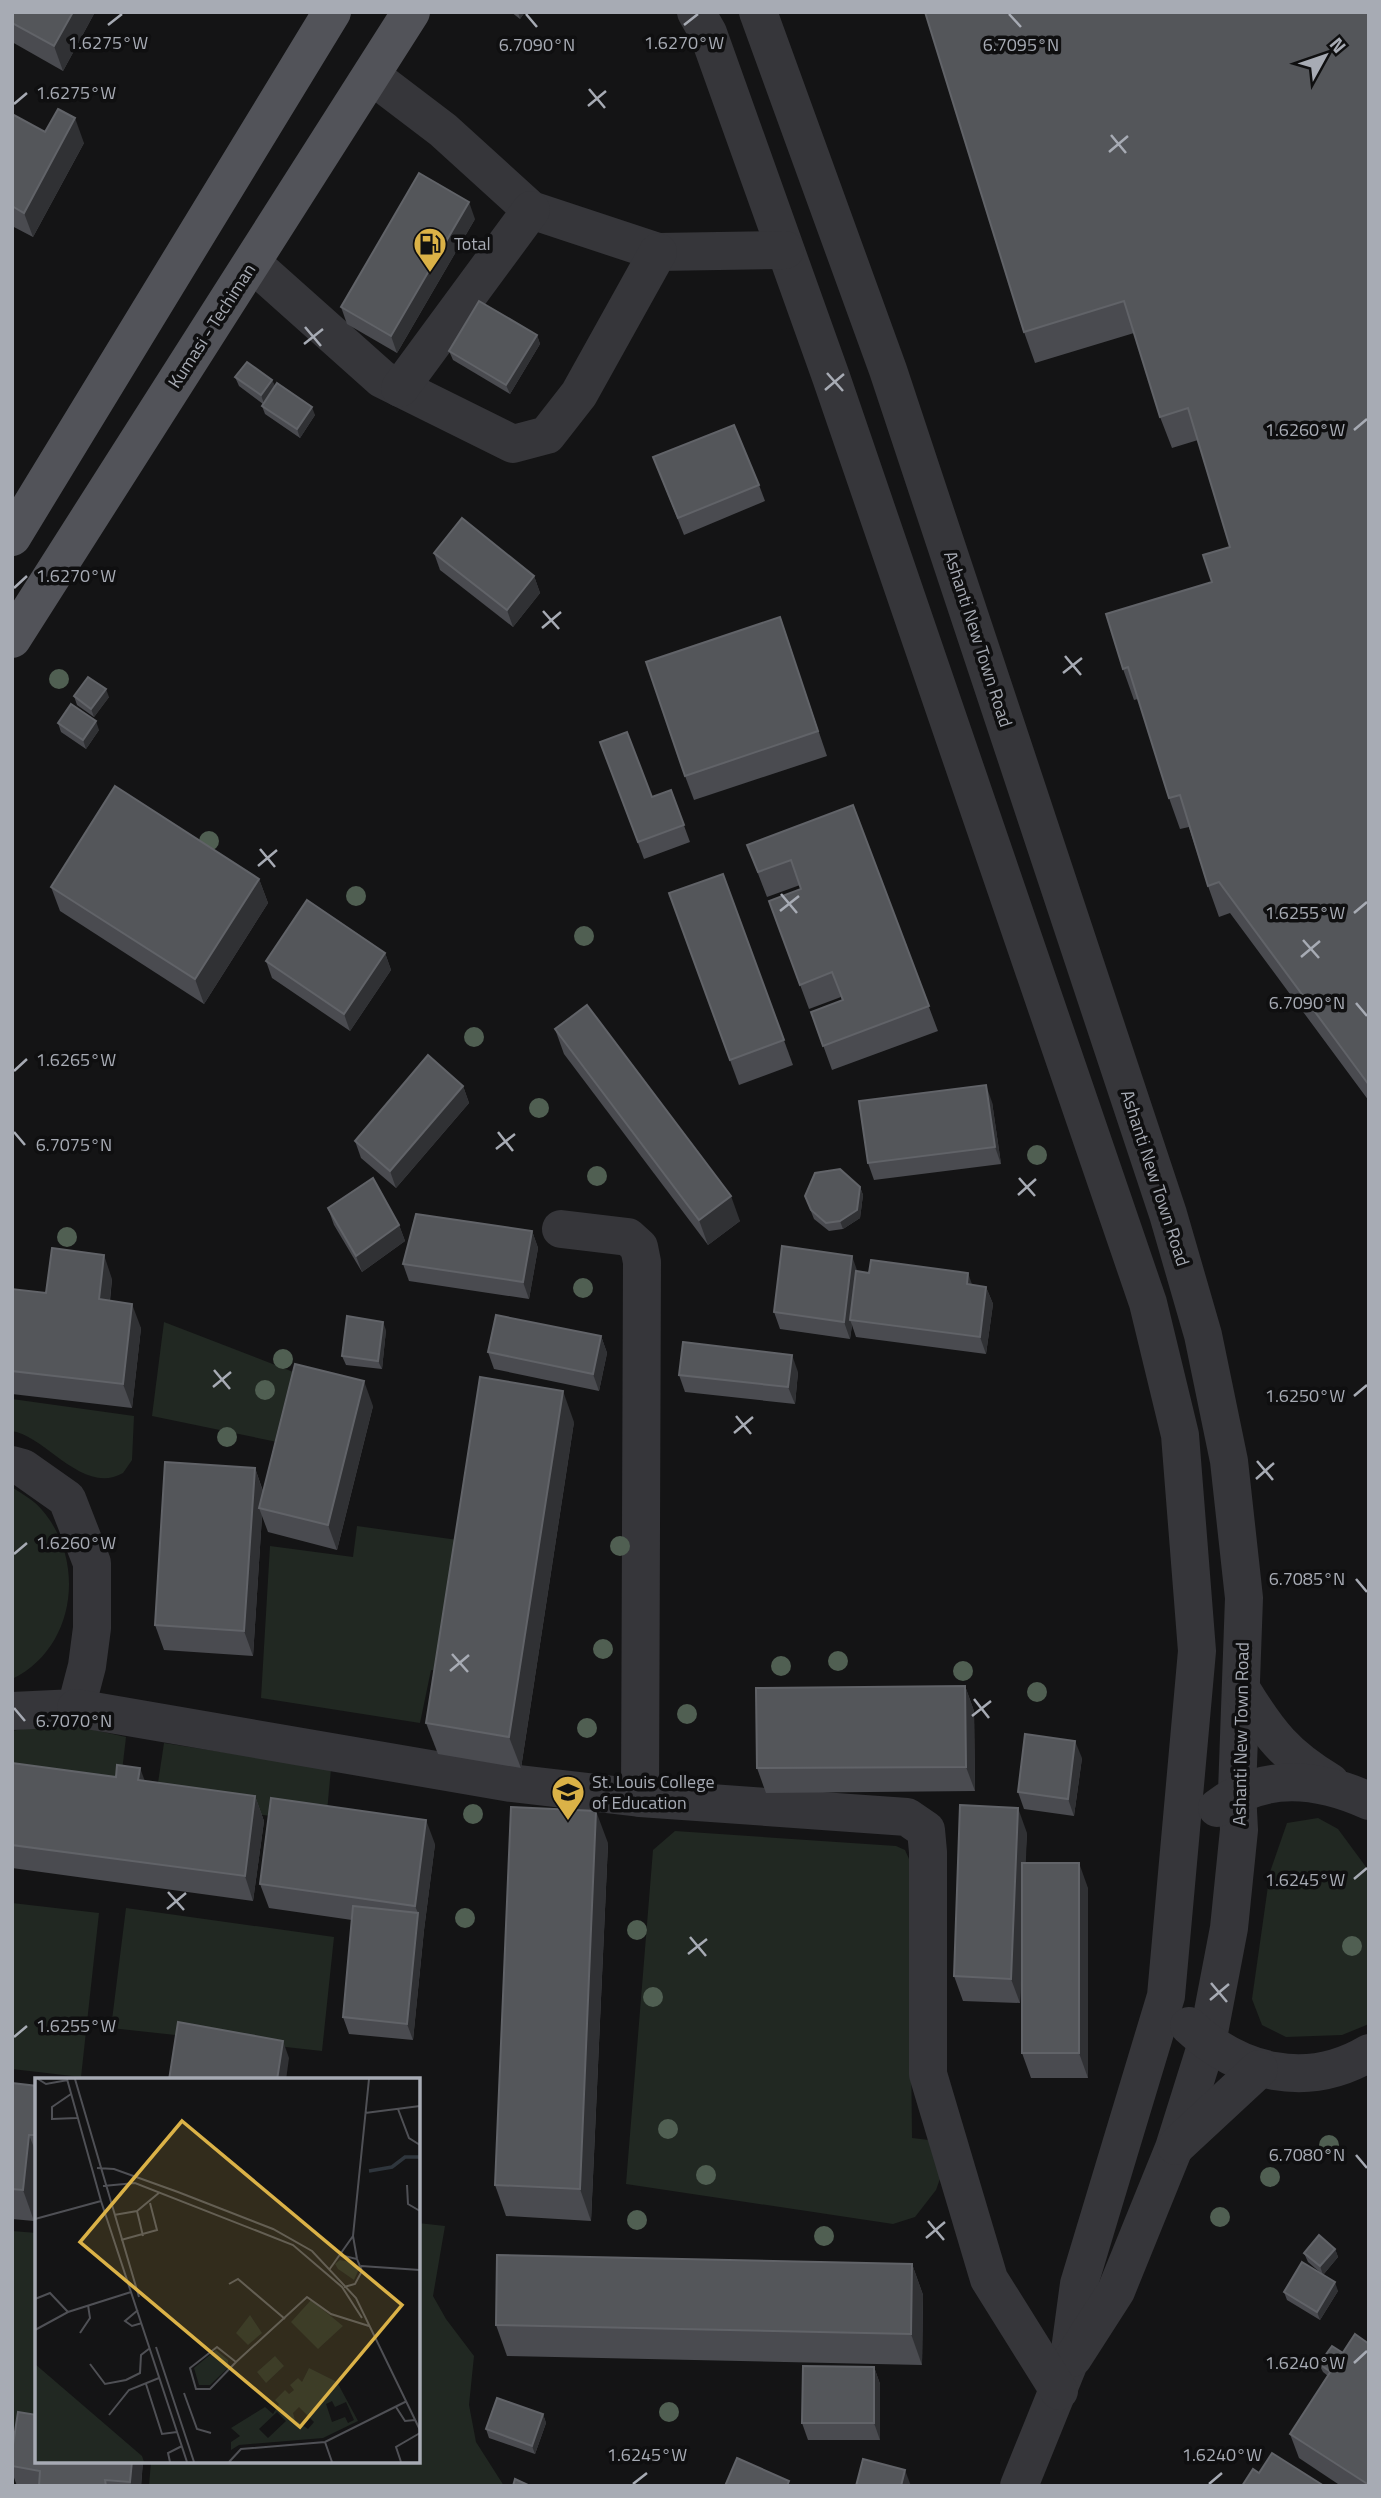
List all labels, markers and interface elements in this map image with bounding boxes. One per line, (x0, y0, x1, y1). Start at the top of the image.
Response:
north arrow (1290, 21, 1360, 91)
text: 1.6275°W (68, 29, 148, 56)
text: 1.6270°W (644, 29, 724, 56)
text: N (1323, 30, 1354, 59)
text: 6.7090°N (499, 31, 575, 58)
text: 6.7095°N (983, 31, 1059, 58)
text: 1.6275°W (36, 79, 116, 106)
fuel station icon: Total (411, 225, 449, 274)
place label: Total (454, 230, 491, 257)
street label: Kumasi - Techiman (161, 258, 262, 393)
text: 1.6260°W (1265, 416, 1345, 443)
street label: Ashanti New Town Road (937, 547, 1020, 730)
text: 1.6270°W (36, 562, 116, 589)
text: 1.6255°W (1265, 899, 1345, 926)
text: 6.7090°N (1269, 989, 1345, 1016)
text: 1.6265°W (36, 1046, 116, 1073)
street label: Ashanti New Town Road (1114, 1086, 1197, 1269)
text: 6.7075°N (36, 1131, 112, 1158)
text: 1.6250°W (1265, 1382, 1345, 1409)
text: 1.6260°W (36, 1529, 116, 1556)
text: 6.7085°N (1269, 1565, 1345, 1592)
street label: Ashanti New Town Road (1225, 1642, 1256, 1826)
text: 6.7070°N (36, 1707, 112, 1734)
place label: St. Louis College of Education (592, 1768, 715, 1816)
school or university icon: St. Louis College of Education (549, 1773, 587, 1822)
text: 1.6245°W (1265, 1866, 1345, 1893)
text: 1.6255°W (36, 2012, 116, 2039)
inset map (35, 2078, 420, 2463)
text: 6.7080°N (1269, 2141, 1345, 2168)
text: 1.6240°W (1265, 2349, 1345, 2376)
text: 1.6245°W (607, 2441, 687, 2468)
text: 1.6240°W (1182, 2441, 1262, 2468)

